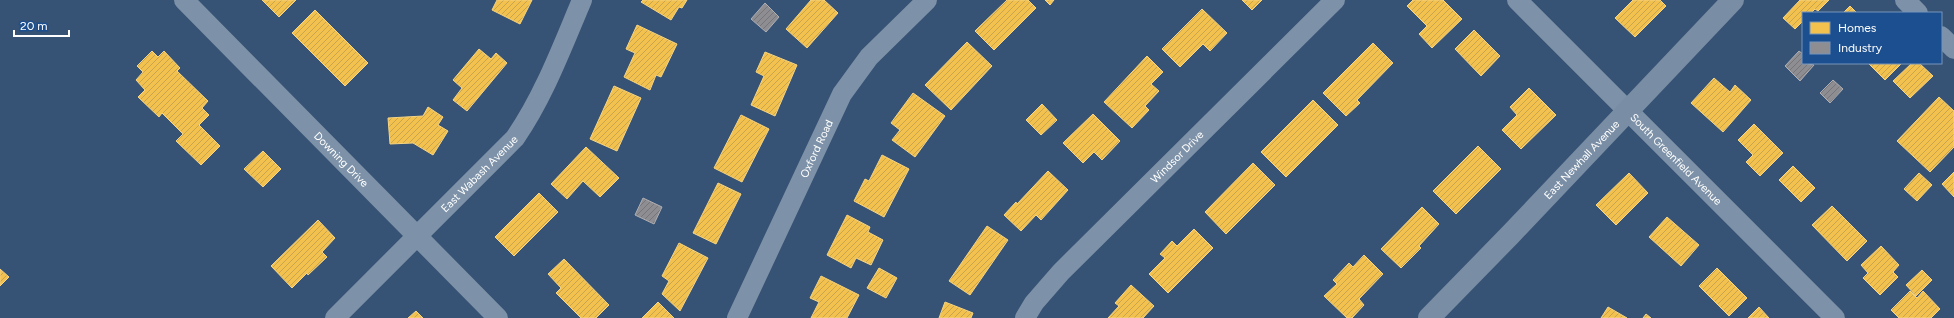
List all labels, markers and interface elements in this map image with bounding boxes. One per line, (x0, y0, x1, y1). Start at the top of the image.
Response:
scale bar (14, 12, 69, 38)
legend (1802, 12, 1942, 64)
text: 20 m (20, 19, 48, 33)
text: Homes (1838, 21, 1877, 35)
text: Industry (1838, 41, 1883, 55)
street label: South Greenfield Avenue (1628, 111, 1725, 208)
street label: East Newhall Avenue (1541, 117, 1622, 202)
street label: Oxford Road (797, 118, 836, 180)
street label: Windsor Drive (1148, 128, 1206, 186)
street label: Downing Drive (311, 129, 371, 190)
street label: East Wabash Avenue (438, 133, 520, 215)

